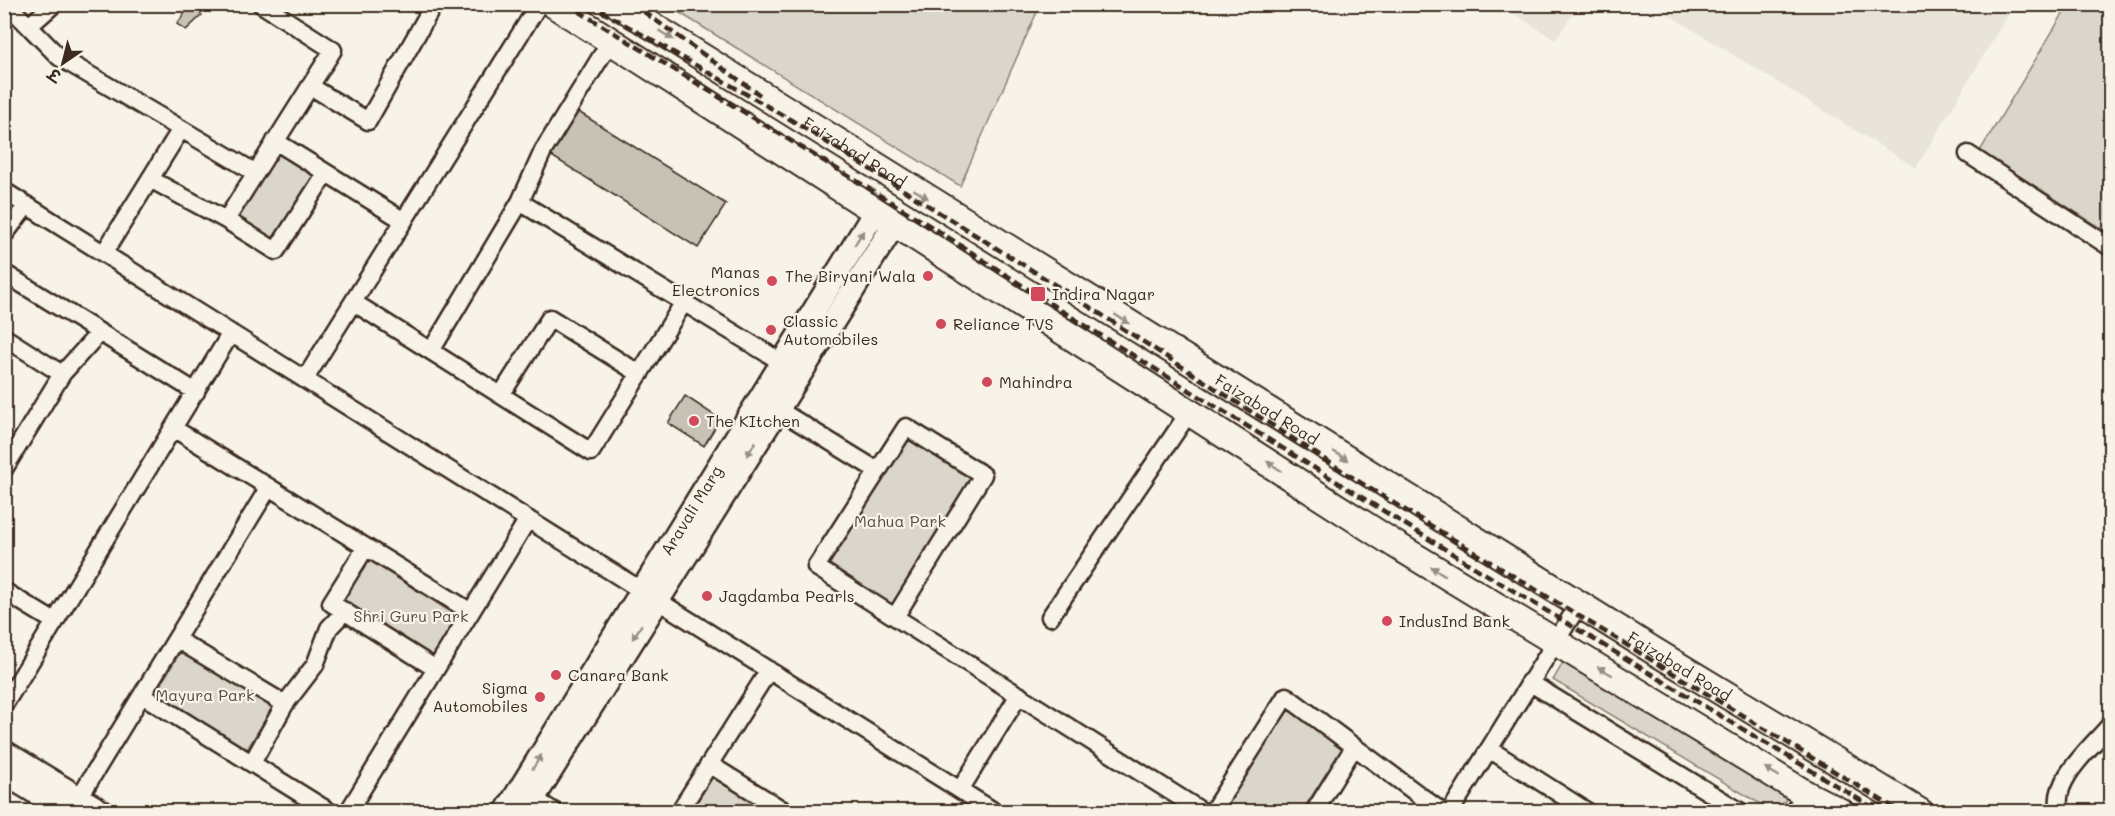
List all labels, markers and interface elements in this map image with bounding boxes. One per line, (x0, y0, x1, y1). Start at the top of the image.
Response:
one-way arrow (658, 30, 674, 41)
north arrow (33, 33, 93, 93)
text: उ (43, 63, 66, 89)
street label: Faizabad Road (799, 112, 910, 192)
one-way arrow (913, 188, 929, 199)
one-way arrow (854, 230, 865, 246)
place label: Manas Electronics (672, 261, 760, 300)
place label: The Biryani Wala (785, 265, 916, 286)
marker: The Biryani Wala (921, 269, 935, 283)
marker: Manas Electronics (765, 274, 779, 288)
place label: Indira Nagar (1052, 283, 1155, 304)
marker: Indira Nagar (1029, 285, 1047, 303)
place label: Classic Automobiles (783, 310, 878, 349)
place label: Reliance TVS (953, 313, 1054, 334)
one-way arrow (1114, 314, 1130, 325)
marker: Reliance TVS (934, 317, 948, 331)
marker: Classic Automobiles (764, 323, 778, 337)
street label: Faizabad Road (1212, 369, 1323, 449)
place label: Mahindra (999, 371, 1073, 392)
marker: Mahindra (980, 375, 994, 389)
place label: The KItchen (706, 410, 800, 431)
marker: The KItchen (687, 414, 701, 428)
one-way arrow (746, 441, 757, 457)
one-way arrow (1333, 450, 1349, 461)
one-way arrow (1265, 460, 1282, 471)
street label: Aravali Marg (655, 461, 726, 559)
park label: Mahua Park (854, 510, 946, 531)
one-way arrow (1430, 565, 1446, 576)
place label: Jagdamba Pearls (719, 585, 855, 606)
marker: Jagdamba Pearls (700, 589, 714, 603)
park label: Shri Guru Park (354, 605, 468, 626)
place label: IndusInd Bank (1399, 610, 1510, 631)
marker: IndusInd Bank (1380, 614, 1394, 628)
one-way arrow (631, 624, 642, 640)
street label: Faizabad Road (1624, 626, 1736, 706)
place label: Canara Bank (568, 664, 669, 685)
one-way arrow (1597, 665, 1613, 676)
marker: Canara Bank (549, 668, 563, 682)
place label: Sigma Automobiles (433, 677, 528, 716)
park label: Mayura Park (155, 684, 255, 705)
marker: Sigma Automobiles (533, 690, 547, 704)
one-way arrow (531, 754, 542, 770)
one-way arrow (1763, 767, 1780, 778)

